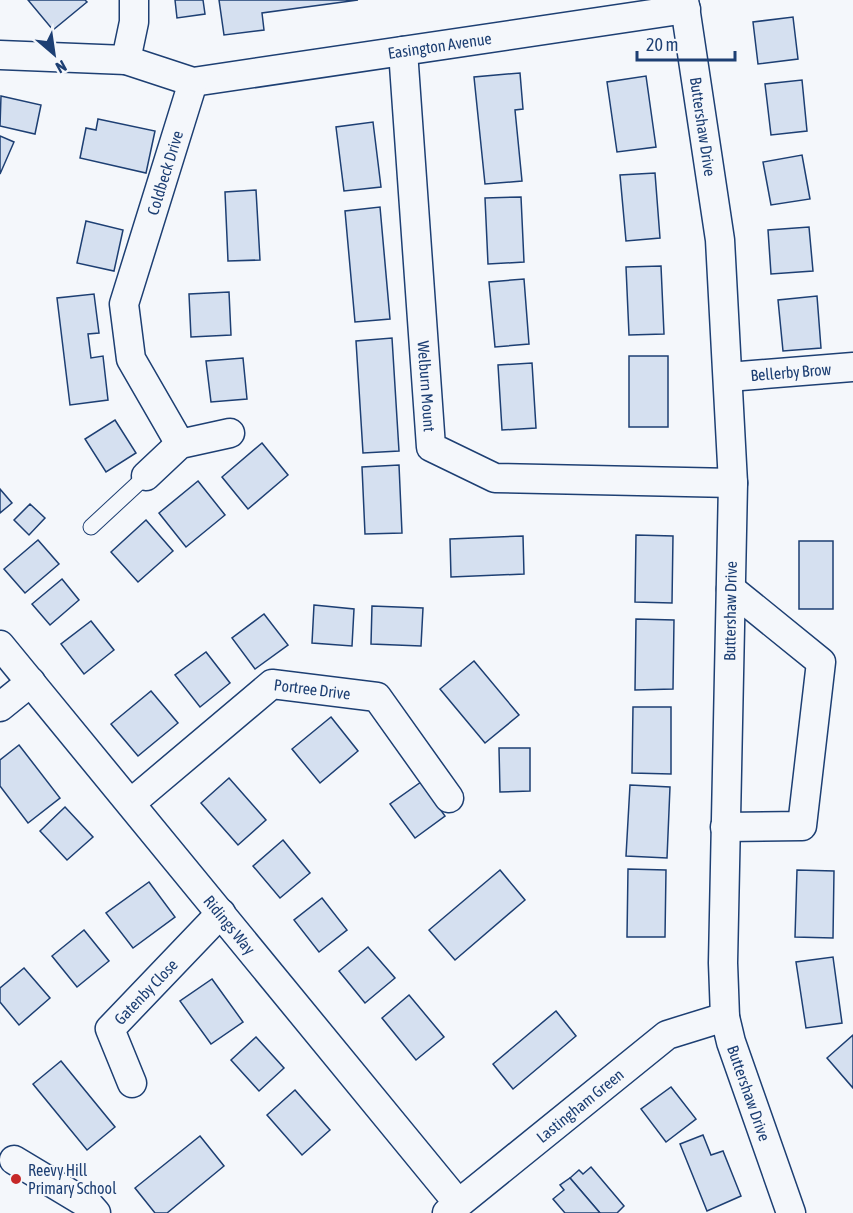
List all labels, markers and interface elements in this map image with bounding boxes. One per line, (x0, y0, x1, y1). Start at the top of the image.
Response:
north arrow (24, 24, 84, 84)
scale bar (637, 24, 734, 62)
street label: Easington Avenue (387, 29, 493, 62)
text: 20 m (646, 34, 678, 55)
text: N (53, 57, 70, 77)
street label: Buttershaw Drive (687, 76, 719, 177)
street label: Coldbeck Drive (143, 128, 186, 217)
street label: Welburn Mount (415, 340, 439, 433)
street label: Bellerby Brow (750, 360, 832, 384)
street label: Buttershaw Drive (720, 561, 740, 661)
street label: Portree Drive (273, 675, 351, 703)
street label: Ridings Way (200, 892, 259, 959)
street label: Gatenby Close (110, 955, 181, 1028)
street label: Buttershaw Drive (724, 1043, 774, 1143)
street label: Lastingham Green (533, 1065, 627, 1146)
place label: Reevy Hill Primary School (28, 1161, 117, 1198)
marker: Reevy Hill Primary School (9, 1172, 23, 1186)

